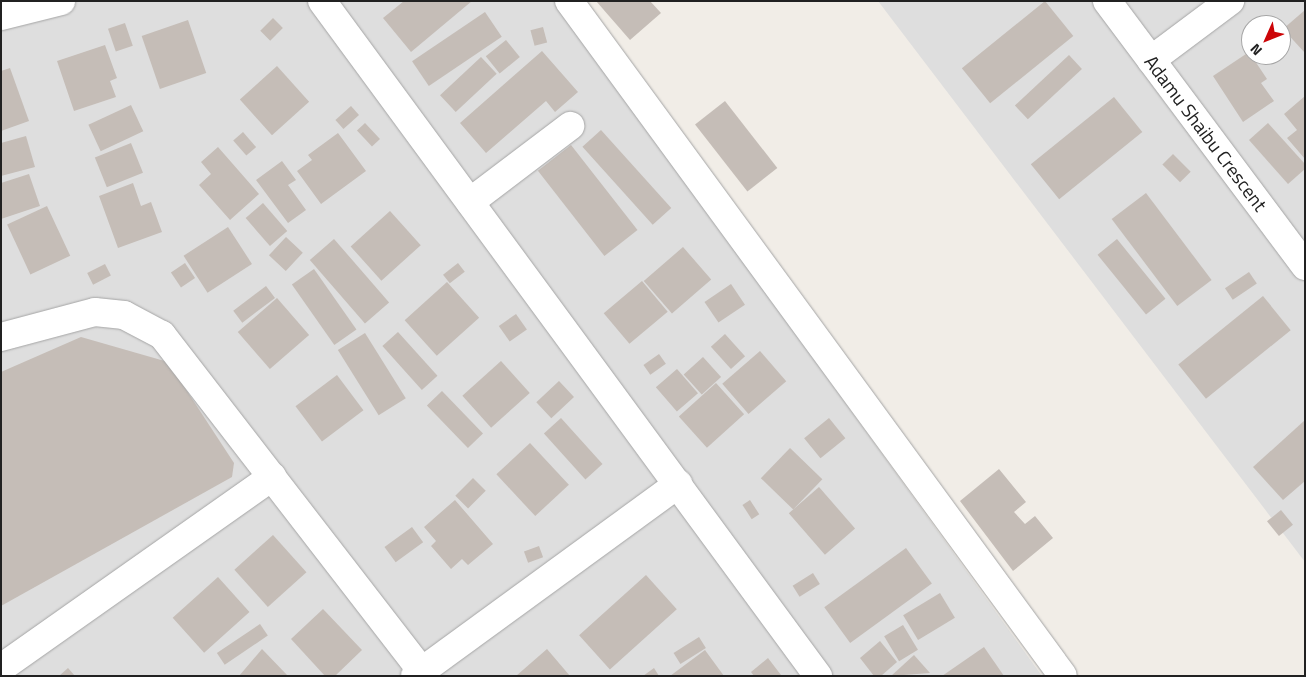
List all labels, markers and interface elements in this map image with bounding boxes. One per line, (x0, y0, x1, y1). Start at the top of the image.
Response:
north arrow (1241, 15, 1291, 65)
text: N (1245, 39, 1266, 61)
street label: Adamu Shaibu Crescent (1140, 51, 1272, 215)

